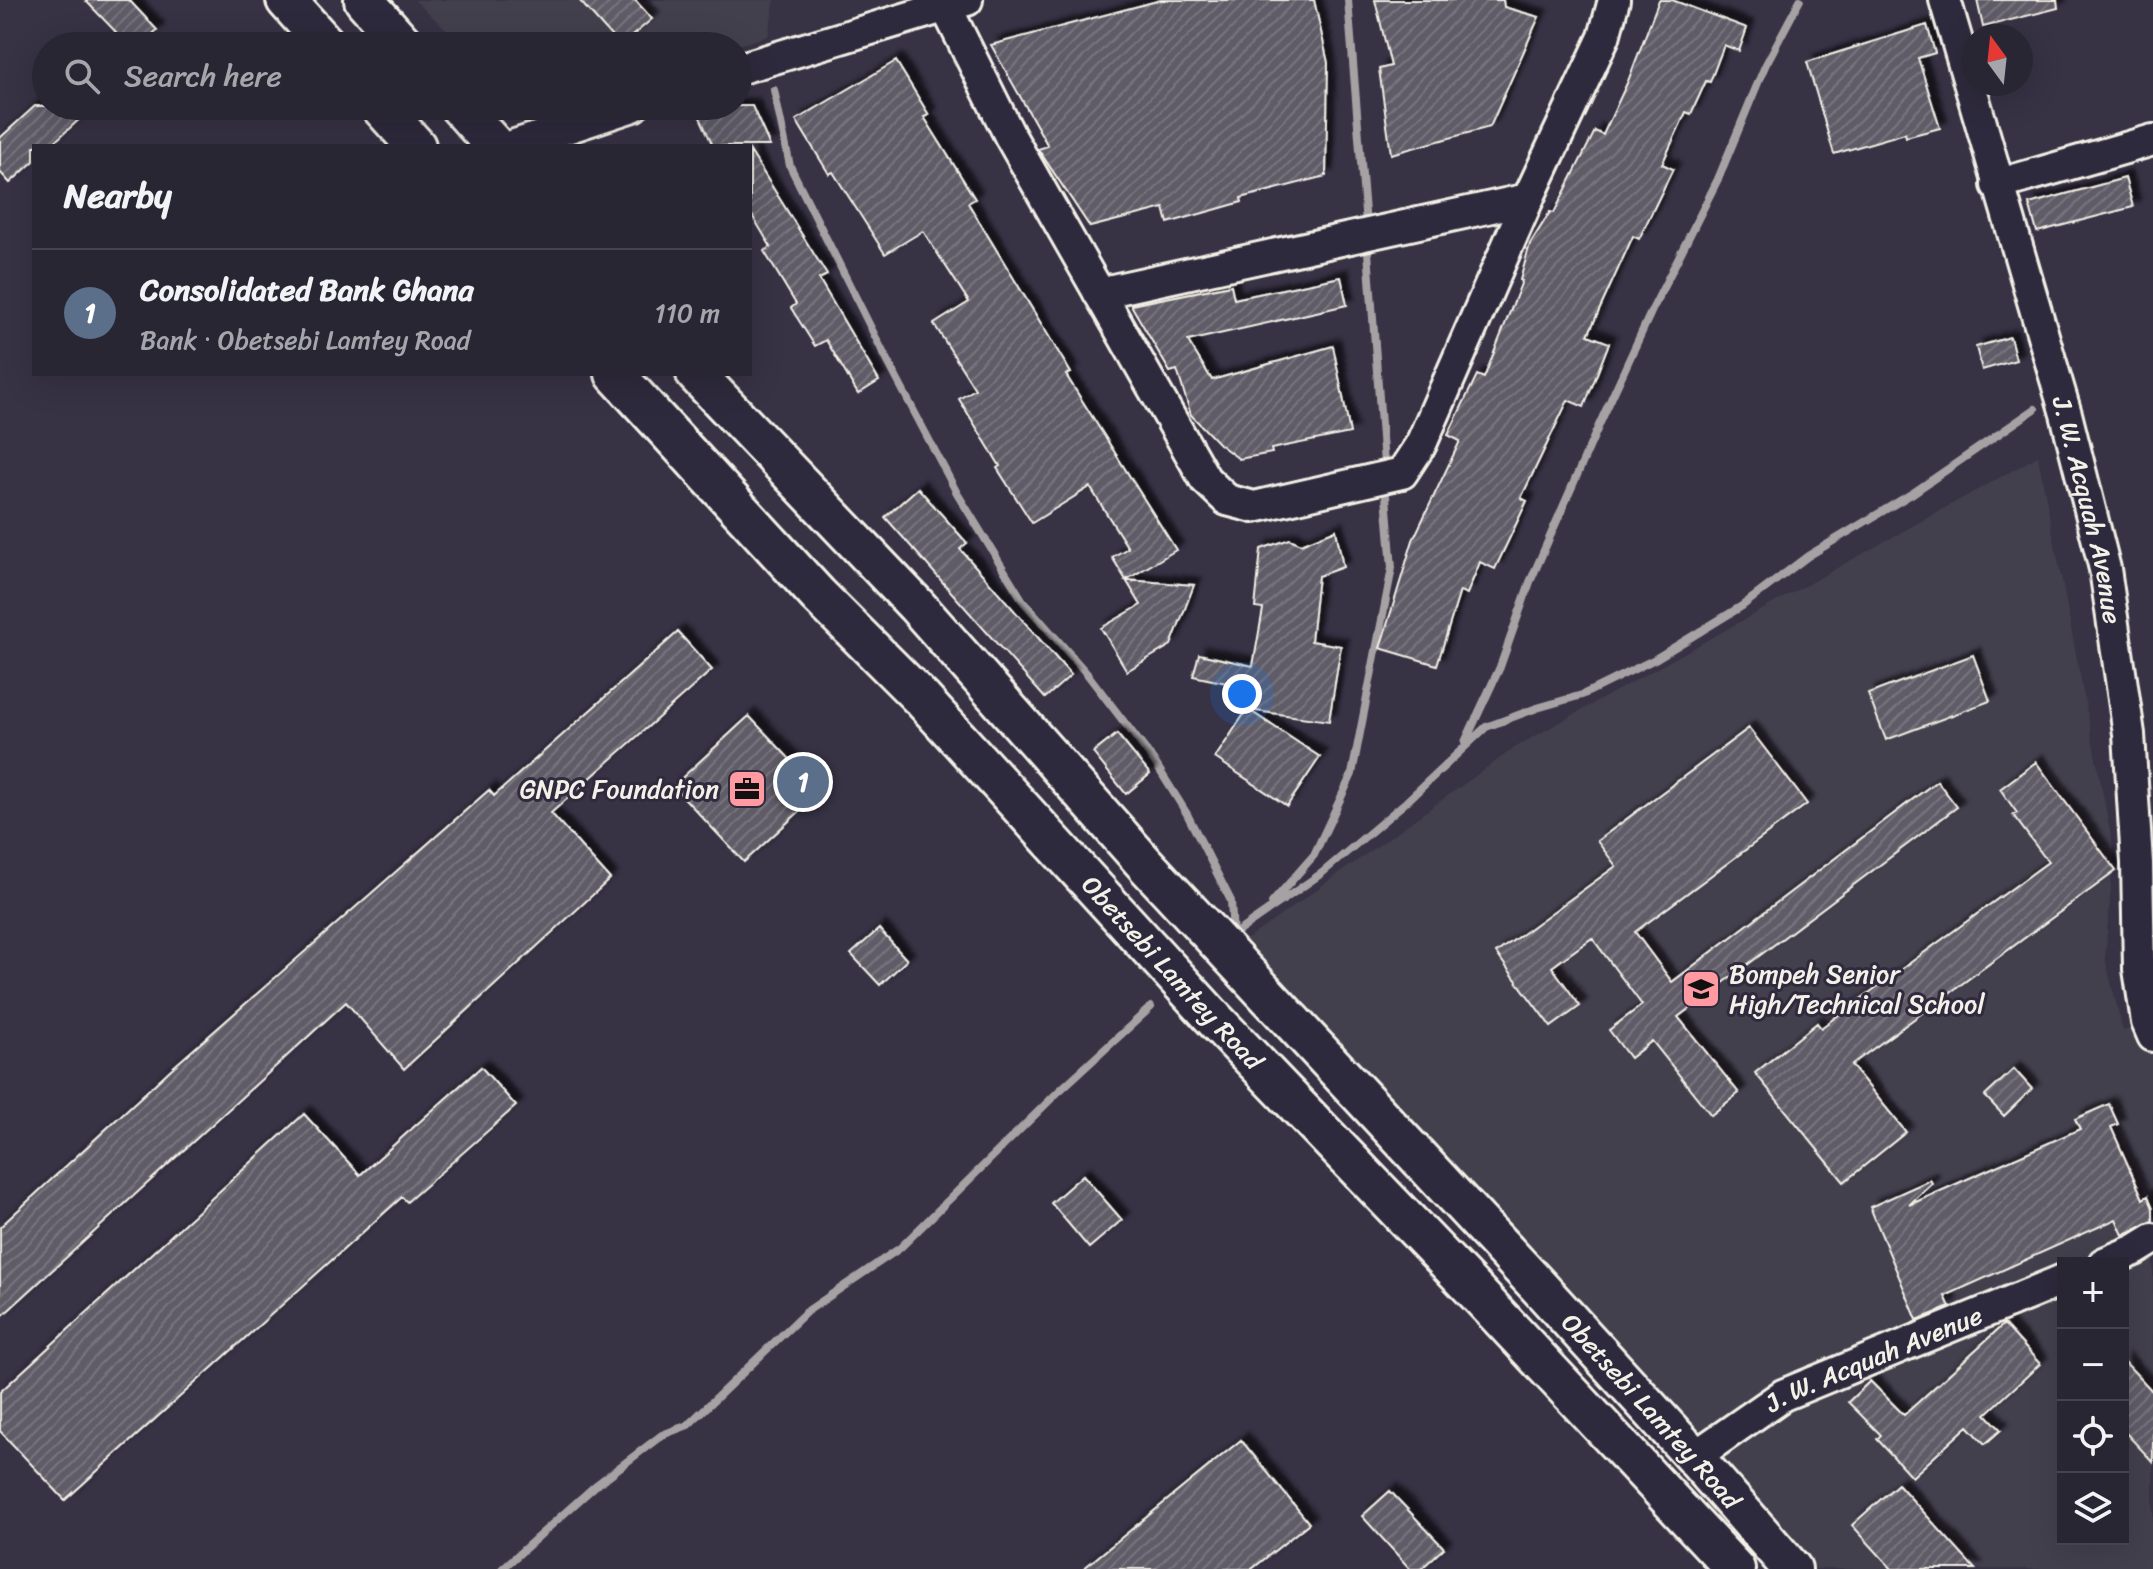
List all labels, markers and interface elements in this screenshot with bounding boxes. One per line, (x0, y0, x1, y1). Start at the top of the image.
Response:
north arrow (1961, 24, 2033, 96)
search box (32, 32, 752, 120)
text: Search here (124, 49, 282, 103)
icon: search (60, 54, 104, 98)
text: Nearby (64, 166, 172, 226)
text: Consolidated Bank Ghana (140, 263, 474, 317)
text: 1 (84, 290, 96, 336)
text: 110 m (655, 290, 720, 336)
text: Bank · Obetsebi Lamtey Road (140, 317, 470, 363)
street label: J. W. Acquah Avenue (2039, 390, 2136, 627)
your location (1222, 674, 1262, 714)
pin: 1 (777, 752, 829, 812)
place label: GNPC Foundation (520, 766, 719, 812)
office icon: GNPC Foundation (726, 768, 768, 810)
street label: Obetsebi Lamtey Road (1070, 864, 1277, 1083)
place label: Bompeh Senior High/Technical School (1729, 951, 1985, 1027)
school or university icon: Bompeh Senior High/Technical School (1680, 968, 1722, 1010)
map controls (2057, 1257, 2129, 1545)
button: + (2057, 1257, 2129, 1329)
street label: J. W. Acquah Avenue (1754, 1292, 1990, 1425)
street label: Obetsebi Lamtey Road (1550, 1302, 1755, 1522)
button: − (2057, 1329, 2129, 1401)
button: locate (2057, 1401, 2129, 1473)
button: layers (2057, 1473, 2129, 1545)

